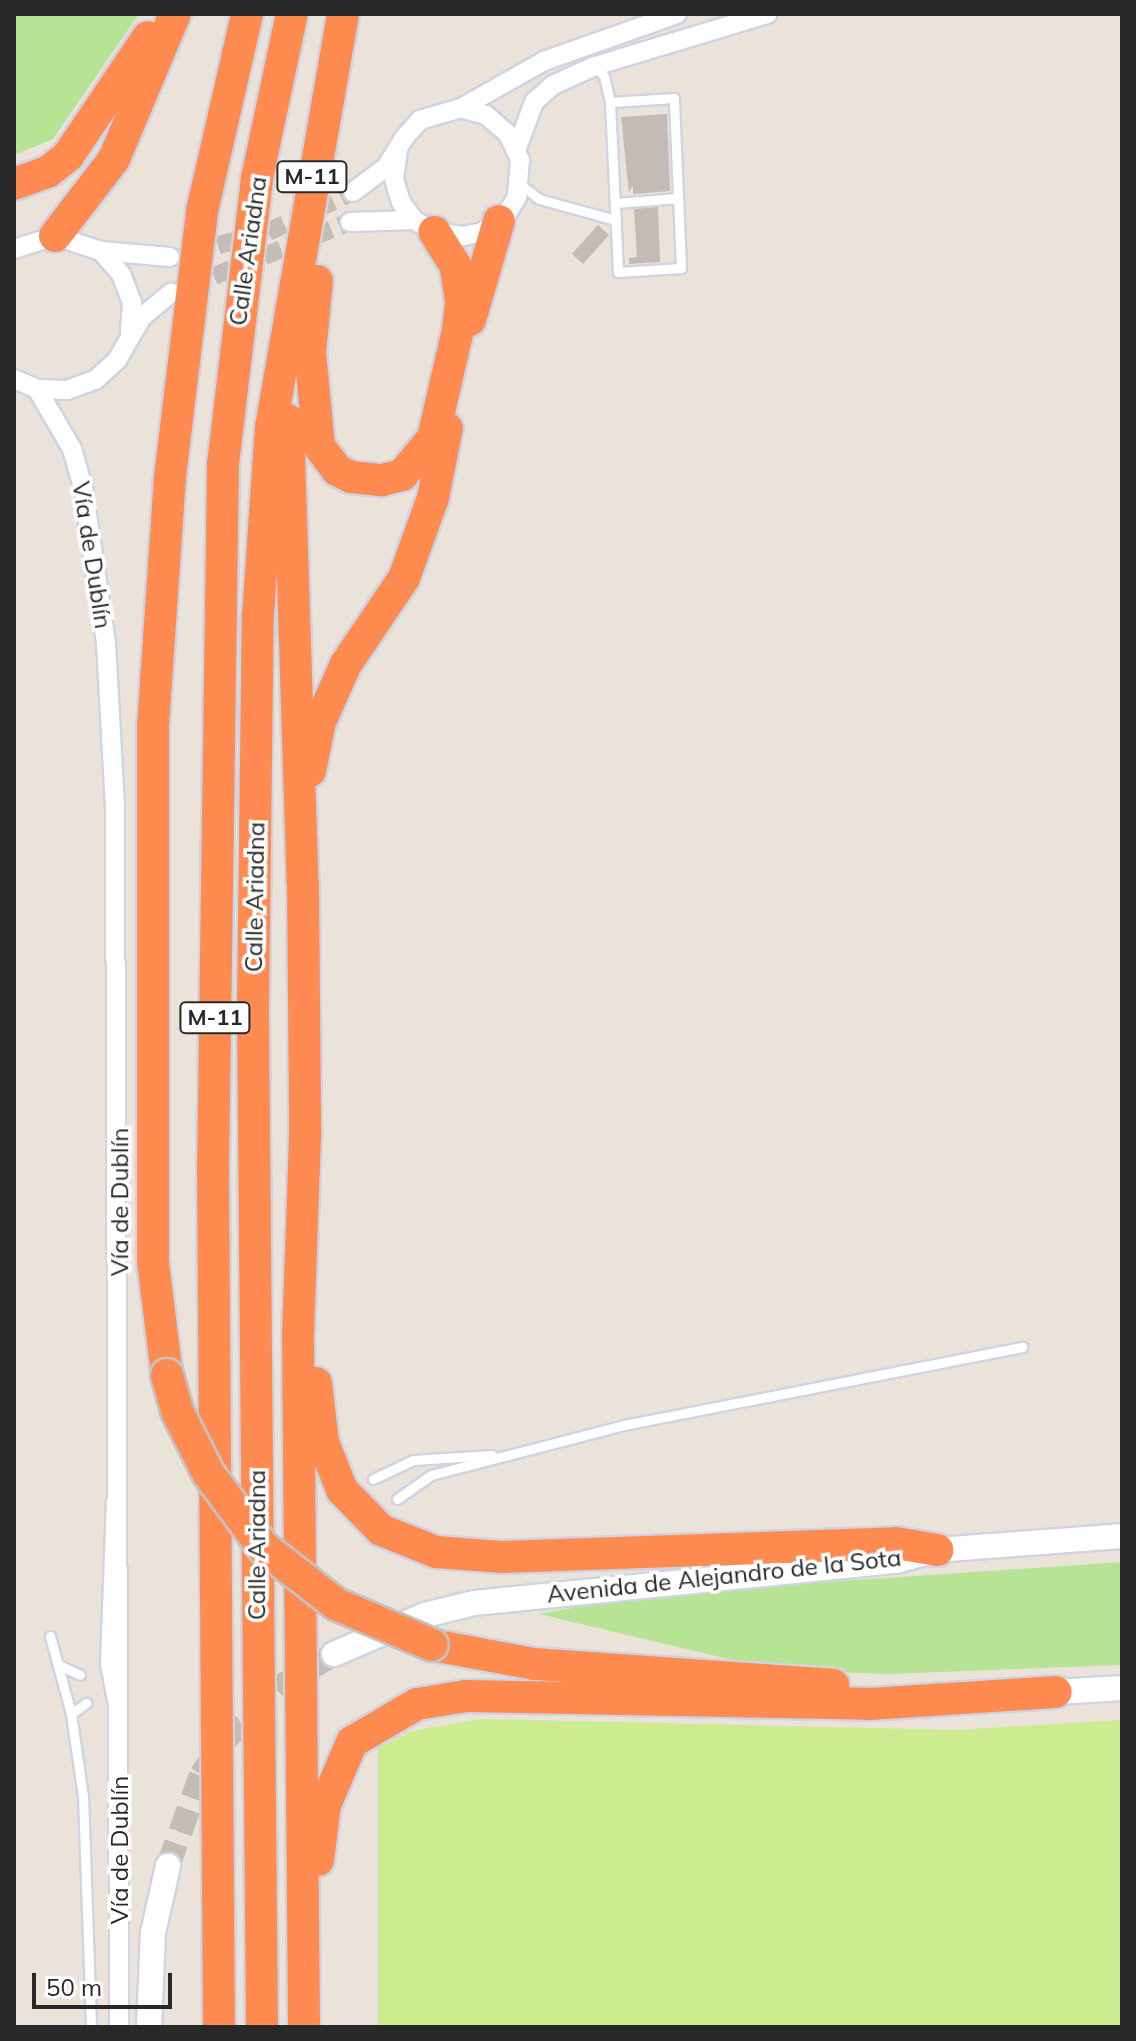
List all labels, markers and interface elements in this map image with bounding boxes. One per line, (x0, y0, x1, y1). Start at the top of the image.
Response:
road number: M-11 (276, 159, 348, 195)
street label: Calle Ariadna (223, 174, 273, 328)
street label: Vía de Dublín (66, 479, 118, 631)
street label: Calle Ariadna (239, 822, 271, 972)
road number: M-11 (179, 1000, 251, 1036)
street label: Vía de Dublín (106, 1128, 134, 1276)
street label: Calle Ariadna (243, 1470, 271, 1620)
street label: Avenida de Alejandro de la Sota (545, 1543, 903, 1609)
street label: Vía de Dublín (106, 1776, 134, 1924)
scale bar (36, 1957, 176, 2007)
text: 50 m (46, 1972, 102, 2002)

